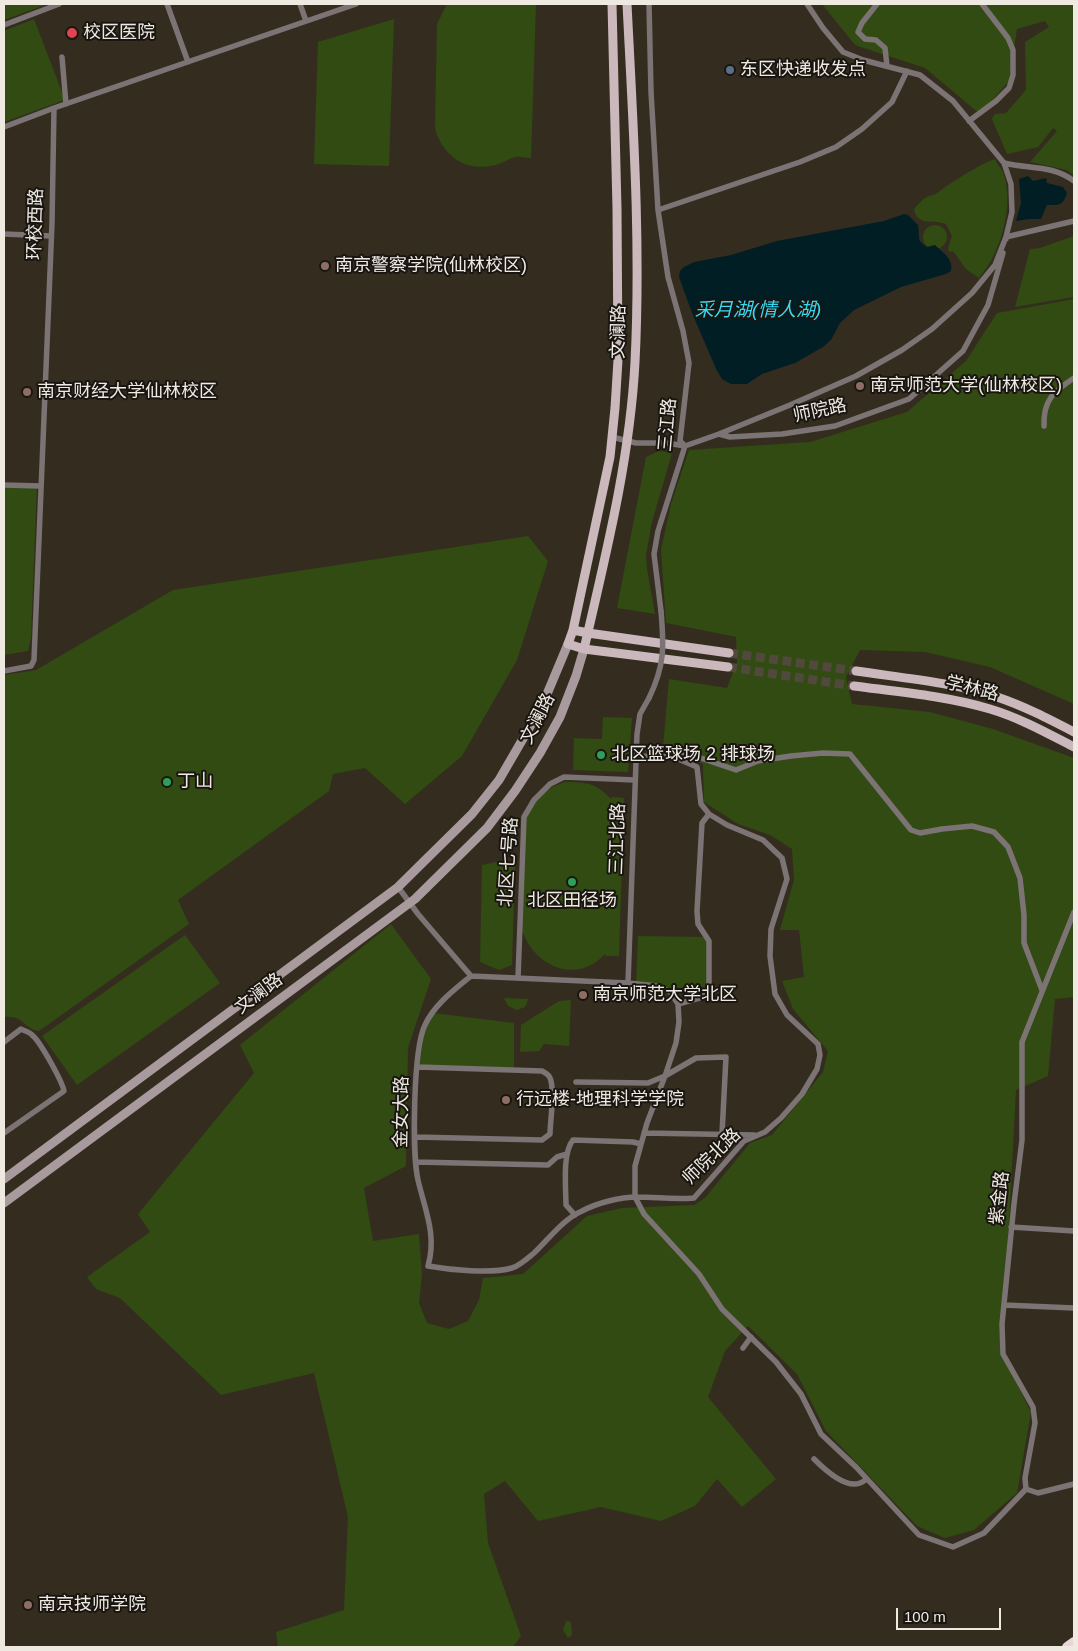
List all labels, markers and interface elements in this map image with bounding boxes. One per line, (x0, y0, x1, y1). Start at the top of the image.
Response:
place label: 校区医院 (83, 22, 155, 44)
marker: 校区医院 (65, 26, 79, 40)
place label: 东区快递收发点 (740, 59, 866, 81)
marker: 东区快递收发点 (724, 64, 736, 76)
street label: 环校西路 (24, 188, 48, 260)
place label: 南京警察学院(仙林校区) (335, 255, 527, 277)
marker: 南京警察学院(仙林校区) (319, 260, 331, 272)
water label: 采月湖(情人湖) (695, 300, 821, 322)
street label: 文澜路 (608, 305, 630, 359)
place label: 南京师范大学(仙林校区) (870, 375, 1062, 397)
marker: 南京师范大学(仙林校区) (854, 380, 866, 392)
place label: 南京财经大学仙林校区 (37, 381, 217, 403)
marker: 南京财经大学仙林校区 (21, 386, 33, 398)
street label: 师院路 (791, 395, 849, 427)
street label: 三江路 (655, 397, 681, 453)
street label: 学林路 (943, 672, 1001, 706)
street label: 文澜路 (516, 690, 560, 748)
place label: 北区篮球场 2 排球场 (611, 744, 775, 766)
marker: 北区篮球场 2 排球场 (595, 749, 607, 761)
place label: 丁山 (177, 771, 213, 793)
marker: 丁山 (161, 776, 173, 788)
street label: 三江北路 (606, 803, 630, 875)
street label: 北区七号路 (495, 816, 523, 908)
marker: 北区田径场 (566, 876, 578, 888)
place label: 北区田径场 (527, 890, 617, 912)
street label: 文澜路 (231, 969, 287, 1019)
place label: 南京师范大学北区 (593, 984, 737, 1006)
marker: 南京师范大学北区 (577, 989, 589, 1001)
street label: 金女大路 (391, 1076, 413, 1148)
place label: 行远楼-地理科学学院 (516, 1089, 684, 1111)
marker: 行远楼-地理科学学院 (500, 1094, 512, 1106)
street label: 师院北路 (679, 1124, 745, 1190)
street label: 紫金路 (986, 1170, 1014, 1226)
place label: 南京技师学院 (38, 1594, 146, 1616)
scale bar (898, 1598, 1003, 1630)
marker: 南京技师学院 (22, 1599, 34, 1611)
text: 100 m (904, 1608, 946, 1625)

